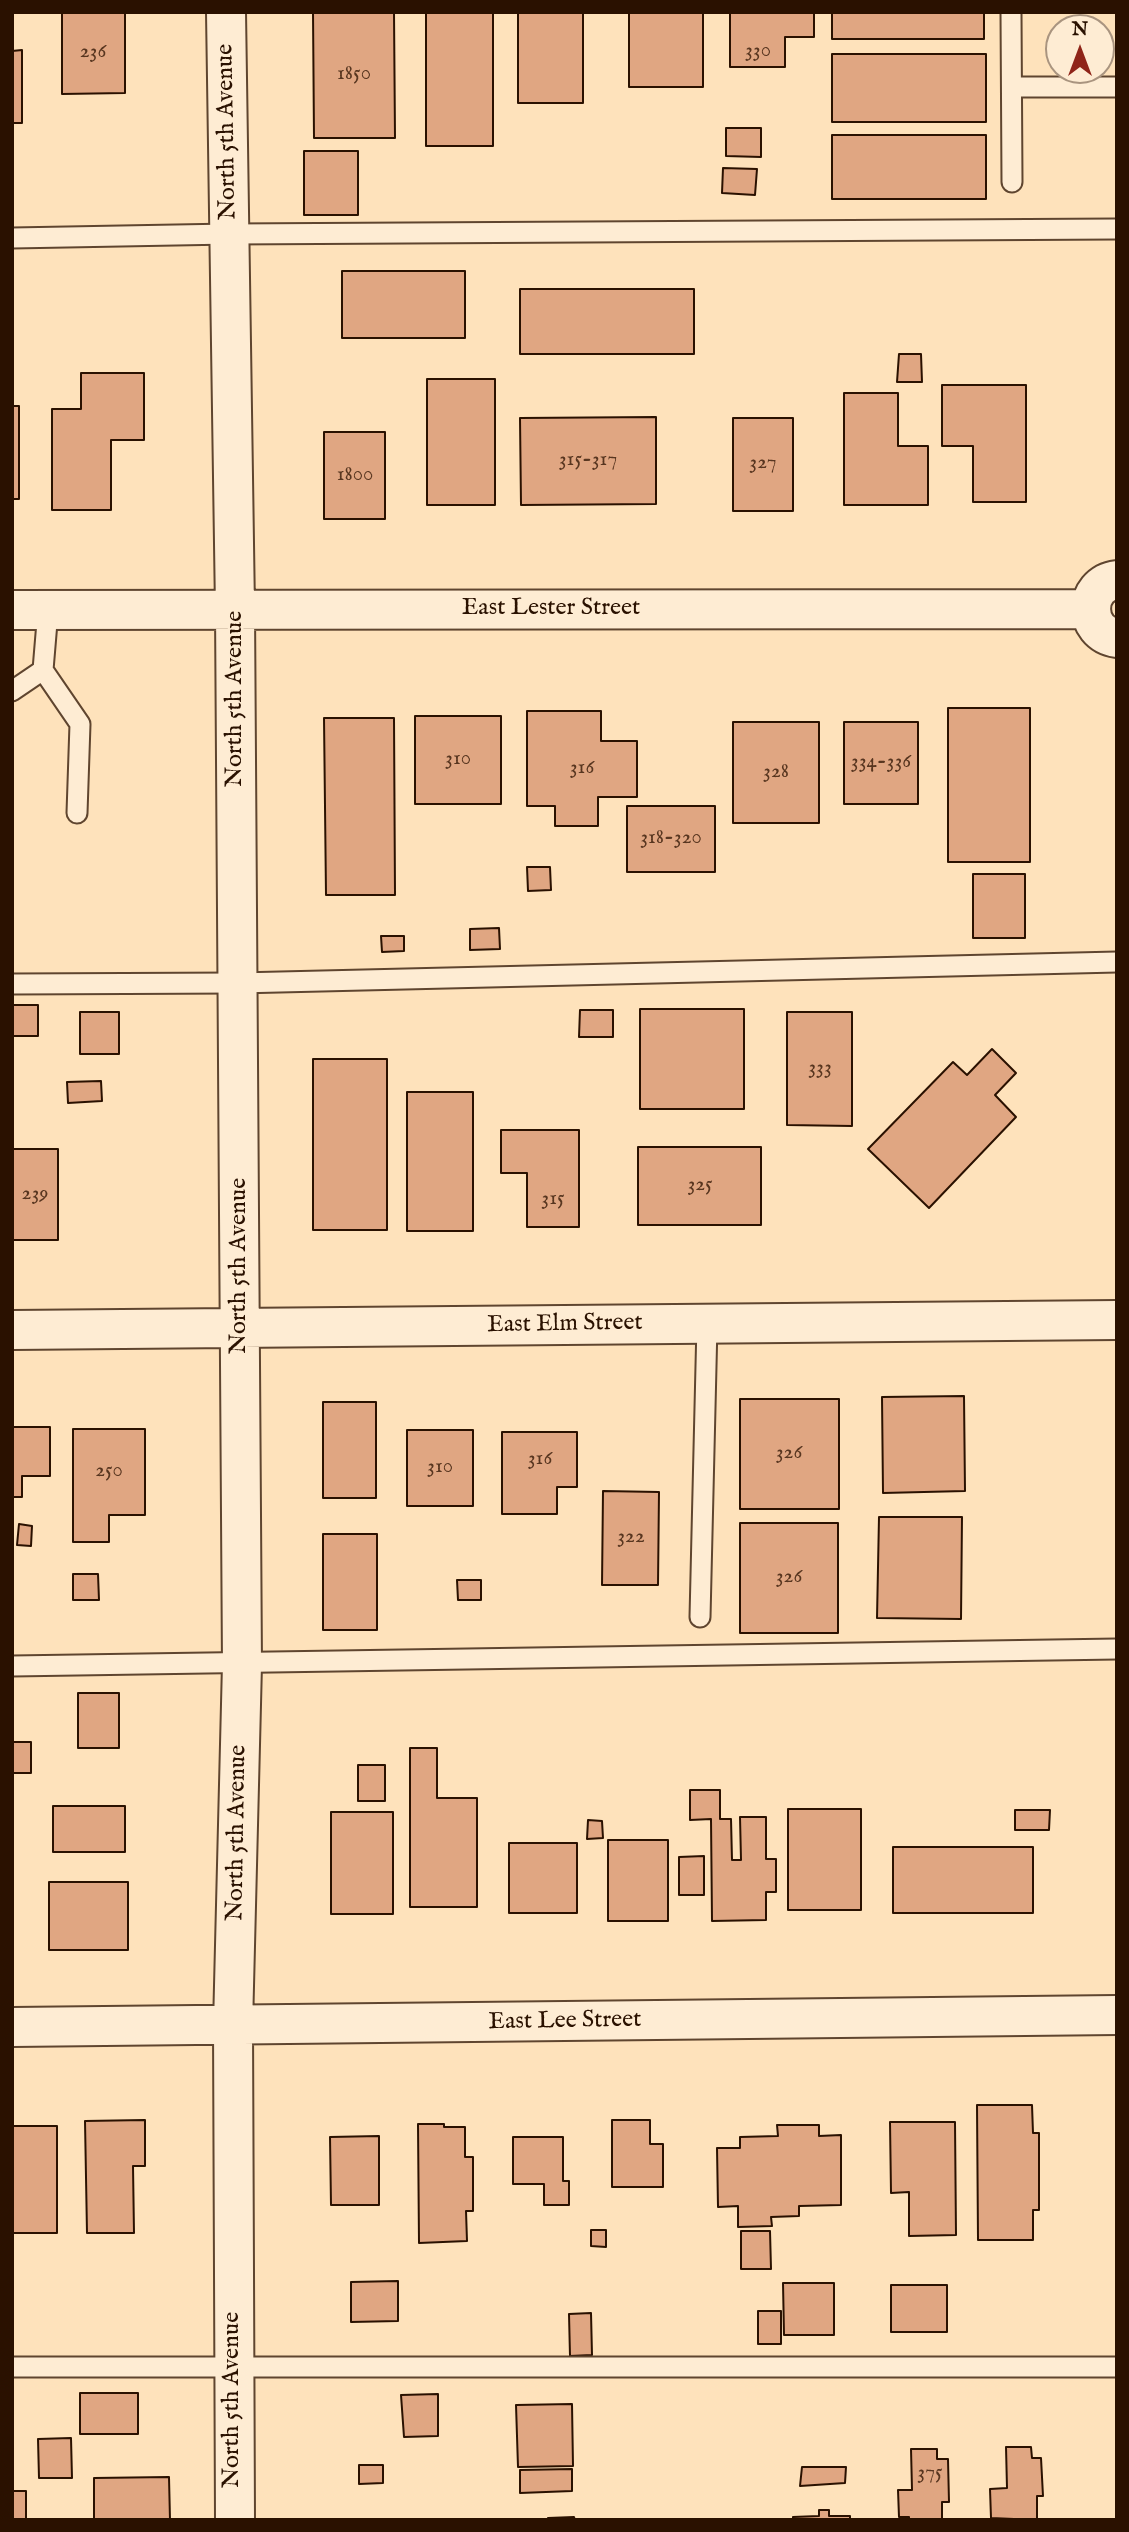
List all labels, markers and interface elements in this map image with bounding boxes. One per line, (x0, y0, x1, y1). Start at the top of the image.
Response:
north arrow (1045, 14, 1115, 84)
text: N (1072, 18, 1088, 42)
house number: 330 (745, 39, 771, 65)
house number: 236 (80, 40, 106, 66)
street label: North 5th Avenue (212, 44, 244, 220)
house number: 1850 (337, 62, 371, 88)
house number: 315-317 (559, 448, 617, 474)
house number: 327 (749, 451, 777, 477)
house number: 1800 (337, 463, 373, 489)
street label: East Lester Street (462, 595, 640, 623)
street label: North 5th Avenue (222, 611, 250, 787)
house number: 310 (445, 747, 471, 773)
house number: 334-336 (851, 750, 911, 776)
house number: 316 (570, 756, 594, 782)
house number: 328 (763, 760, 789, 786)
house number: 318-320 (640, 826, 702, 852)
house number: 333 (808, 1056, 832, 1082)
house number: 325 (687, 1173, 713, 1199)
street label: North 5th Avenue (226, 1178, 254, 1354)
house number: 239 (22, 1182, 48, 1208)
house number: 315 (541, 1187, 565, 1213)
street label: East Elm Street (487, 1309, 643, 1341)
house number: 326 (776, 1441, 802, 1467)
house number: 316 (528, 1447, 552, 1473)
house number: 310 (427, 1455, 453, 1481)
house number: 250 (95, 1459, 123, 1485)
house number: 322 (617, 1525, 645, 1551)
house number: 326 (776, 1565, 802, 1591)
street label: North 5th Avenue (222, 1745, 254, 1921)
street label: East Lee Street (488, 2006, 642, 2038)
street label: North 5th Avenue (219, 2312, 247, 2488)
house number: 375 (917, 2461, 943, 2487)

